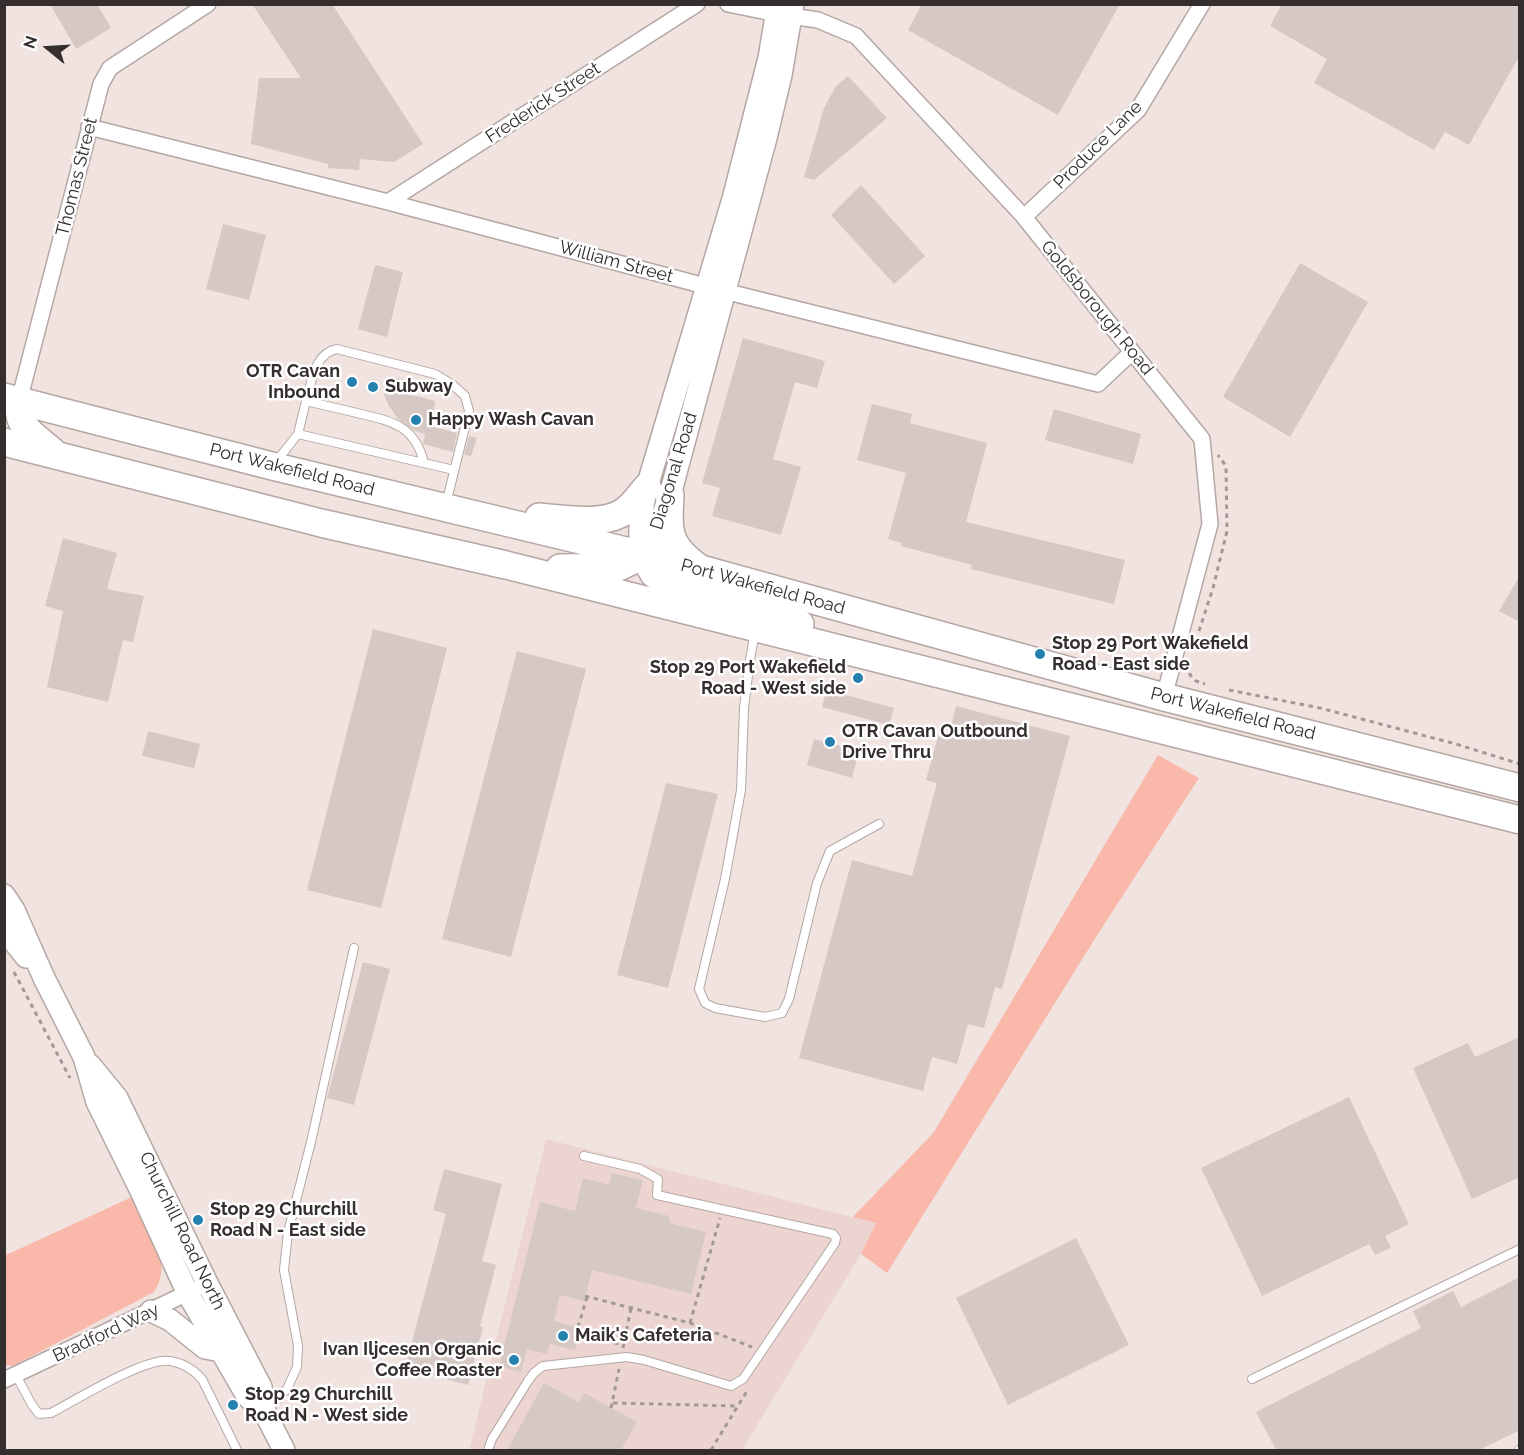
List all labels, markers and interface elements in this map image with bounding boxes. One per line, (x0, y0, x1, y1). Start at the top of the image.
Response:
north arrow (18, 18, 78, 78)
text: N (19, 34, 41, 51)
street label: Frederick Street (482, 58, 604, 148)
street label: Produce Lane (1049, 96, 1147, 194)
street label: Thomas Street (52, 115, 102, 239)
street label: William Street (557, 236, 675, 288)
street label: Goldsborough Road (1036, 236, 1158, 380)
place label: OTR Cavan Inbound (246, 361, 340, 404)
marker: OTR Cavan Inbound (345, 375, 359, 389)
place label: Subway (385, 376, 453, 398)
marker: Subway (366, 380, 380, 394)
place label: Happy Wash Cavan (428, 409, 594, 431)
street label: Diagonal Road (646, 410, 702, 532)
marker: Happy Wash Cavan (409, 413, 423, 427)
street label: Port Wakefield Road (207, 439, 377, 501)
street label: Port Wakefield Road (678, 555, 848, 619)
place label: Stop 29 Port Wakefield Road - East side (1052, 633, 1248, 676)
marker: Stop 29 Port Wakefield Road - East side (1033, 647, 1047, 661)
place label: Stop 29 Port Wakefield Road - West side (650, 657, 846, 700)
marker: Stop 29 Port Wakefield Road - West side (851, 671, 865, 685)
street label: Port Wakefield Road (1148, 683, 1318, 745)
place label: OTR Cavan Outbound Drive Thru (842, 721, 1028, 764)
marker: OTR Cavan Outbound Drive Thru (823, 735, 837, 749)
street label: Churchill Road North (134, 1148, 230, 1314)
place label: Stop 29 Churchill Road N - East side (210, 1199, 366, 1242)
marker: Stop 29 Churchill Road N - East side (191, 1213, 205, 1227)
street label: Bradford Way (49, 1299, 163, 1367)
place label: Maik's Cafeteria (575, 1325, 712, 1347)
marker: Maik's Cafeteria (556, 1329, 570, 1343)
place label: Ivan Iljcesen Organic Coffee Roaster (323, 1339, 502, 1382)
marker: Ivan Iljcesen Organic Coffee Roaster (507, 1353, 521, 1367)
place label: Stop 29 Churchill Road N - West side (245, 1384, 408, 1426)
marker: Stop 29 Churchill Road N - West side (226, 1398, 240, 1412)

